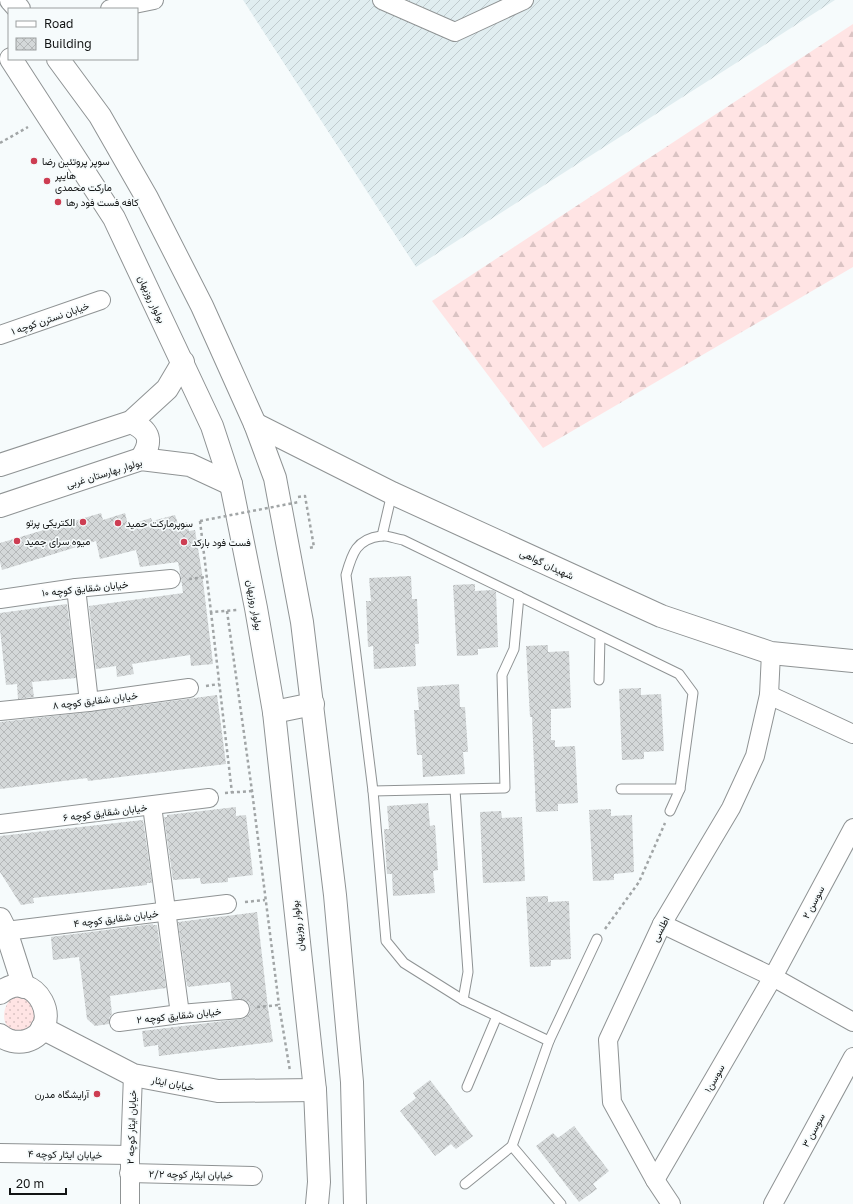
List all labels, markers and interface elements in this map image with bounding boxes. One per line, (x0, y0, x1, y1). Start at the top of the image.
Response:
legend (8, 8, 138, 60)
text: Road (44, 16, 73, 31)
text: Building (44, 36, 92, 51)
place label: سوپر پروتئین رضا (42, 155, 110, 169)
marker: سوپر پروتئین رضا (29, 156, 39, 166)
place label: هایپر مارکت محمدی (54, 169, 112, 194)
marker: هایپر مارکت محمدی (42, 176, 52, 186)
place label: کافه فست فود رها (66, 196, 139, 209)
marker: کافه فست فود رها (53, 197, 63, 207)
street label: بولوار روزبهان (135, 273, 168, 325)
street label: خیابان نسترن کوچه ۱ (9, 299, 91, 339)
street label: بولوار بهارستان غربی (64, 456, 144, 491)
place label: الکتریکی پرتو (26, 516, 75, 530)
marker: الکتریکی پرتو (78, 517, 88, 527)
place label: سوپرمارکت حمید (126, 517, 193, 531)
marker: سوپرمارکت حمید (113, 518, 123, 528)
place label: میوه سرای جمید (25, 535, 90, 548)
marker: میوه سرای جمید (12, 536, 22, 546)
place label: فست فود بارکد (192, 536, 251, 549)
marker: فست فود بارکد (179, 537, 189, 547)
street label: شهیدان گواهی (518, 546, 576, 583)
street label: خیابان شقایق کوچه ۱۰ (41, 577, 129, 601)
street label: بولوار روزبهان (244, 579, 265, 631)
street label: خیابان شقایق کوچه ۸ (52, 689, 139, 713)
street label: خیابان شقایق کوچه ۶ (62, 801, 148, 825)
street label: سوسن ۲ (799, 884, 827, 921)
street label: بولوار روزبهان (288, 900, 307, 952)
street label: خیابان شقایق کوچه ۴ (73, 907, 160, 931)
street label: اطلسی (649, 914, 672, 944)
street label: خیابان شقایق کوچه ۲ (136, 1005, 222, 1027)
street label: سوسن۱ (701, 1062, 728, 1095)
street label: خیابان ایثار (150, 1073, 196, 1094)
place label: آرایشگاه مدرن (35, 1088, 90, 1101)
marker: آرایشگاه مدرن (92, 1089, 102, 1099)
street label: خیابان ایثار کوچه ۲ (124, 1089, 140, 1164)
street label: سوسن ۳ (799, 1111, 828, 1149)
street label: خیابان ایثار کوچه ۴ (28, 1147, 103, 1163)
street label: خیابان ایثار کوچه ۲/۲ (149, 1167, 233, 1183)
scale bar (10, 1170, 66, 1196)
text: 20 m (16, 1176, 44, 1191)

